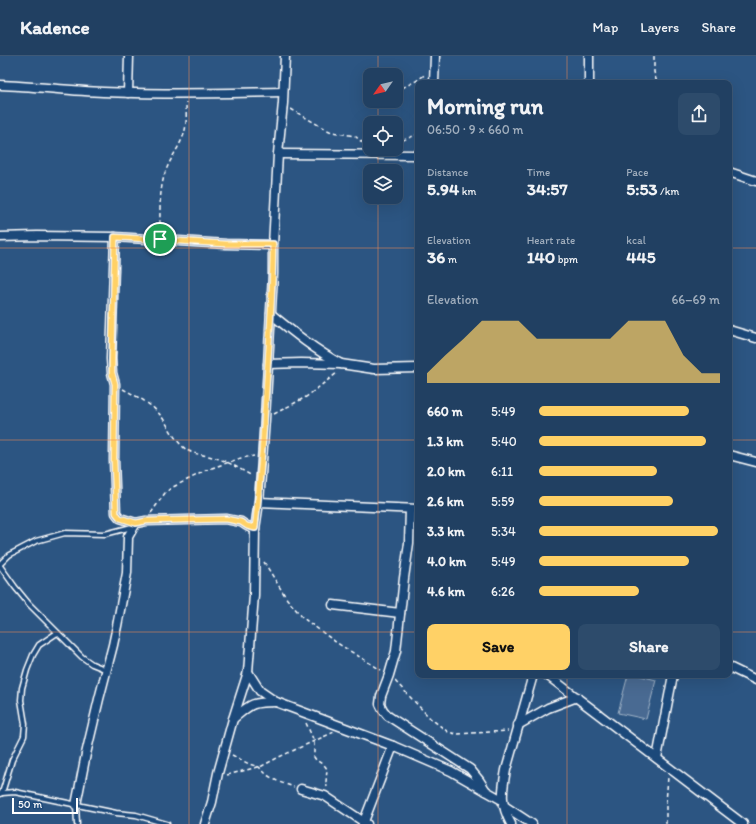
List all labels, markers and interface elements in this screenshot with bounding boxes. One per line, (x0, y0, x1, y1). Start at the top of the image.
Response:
text: Kadence (20, 16, 90, 39)
text: Map (593, 19, 618, 36)
text: Layers (640, 19, 679, 36)
text: Share (701, 19, 736, 36)
north arrow (363, 68, 403, 108)
map controls (363, 68, 403, 204)
text: Morning run (427, 93, 543, 120)
button: share (678, 93, 720, 135)
button: locate (363, 116, 403, 156)
text: 06:50 · 9 × 660 m (427, 122, 524, 137)
button: layers (363, 164, 403, 204)
text: Distance (427, 166, 468, 179)
text: Time (527, 166, 550, 179)
text: Pace (626, 166, 648, 179)
text: 5.94 (427, 179, 459, 199)
text: 34:57 (527, 179, 568, 199)
text: 5:53 (626, 179, 658, 199)
text: km (459, 185, 476, 198)
text: /km (658, 185, 679, 198)
pin (143, 222, 177, 256)
icon: arrive (149, 228, 171, 250)
text: Elevation (427, 234, 471, 247)
text: Heart rate (527, 234, 575, 247)
text: kcal (626, 234, 646, 247)
text: 36 (427, 247, 445, 267)
text: 140 (527, 247, 555, 267)
text: 445 (626, 247, 656, 267)
text: m (445, 253, 457, 266)
text: bpm (555, 253, 578, 266)
text: Elevation (427, 292, 479, 307)
text: 66–69 m (671, 292, 720, 307)
text: 660 m (427, 404, 463, 419)
text: 5:49 (491, 404, 516, 419)
text: 1.3 km (427, 434, 463, 449)
text: 5:40 (491, 434, 517, 449)
text: 2.0 km (427, 464, 465, 479)
text: 6:11 (491, 464, 513, 479)
text: 2.6 km (427, 494, 464, 509)
text: 5:59 (491, 494, 515, 509)
text: 3.3 km (427, 524, 464, 539)
text: 5:34 (491, 524, 516, 539)
text: 4.0 km (427, 554, 466, 569)
text: 5:49 (491, 554, 516, 569)
text: 4.6 km (427, 584, 465, 599)
text: 6:26 (491, 584, 515, 599)
button: Save (427, 624, 570, 670)
button: Share (578, 624, 720, 670)
scale bar (12, 796, 78, 815)
text: 50 m (18, 798, 42, 811)

